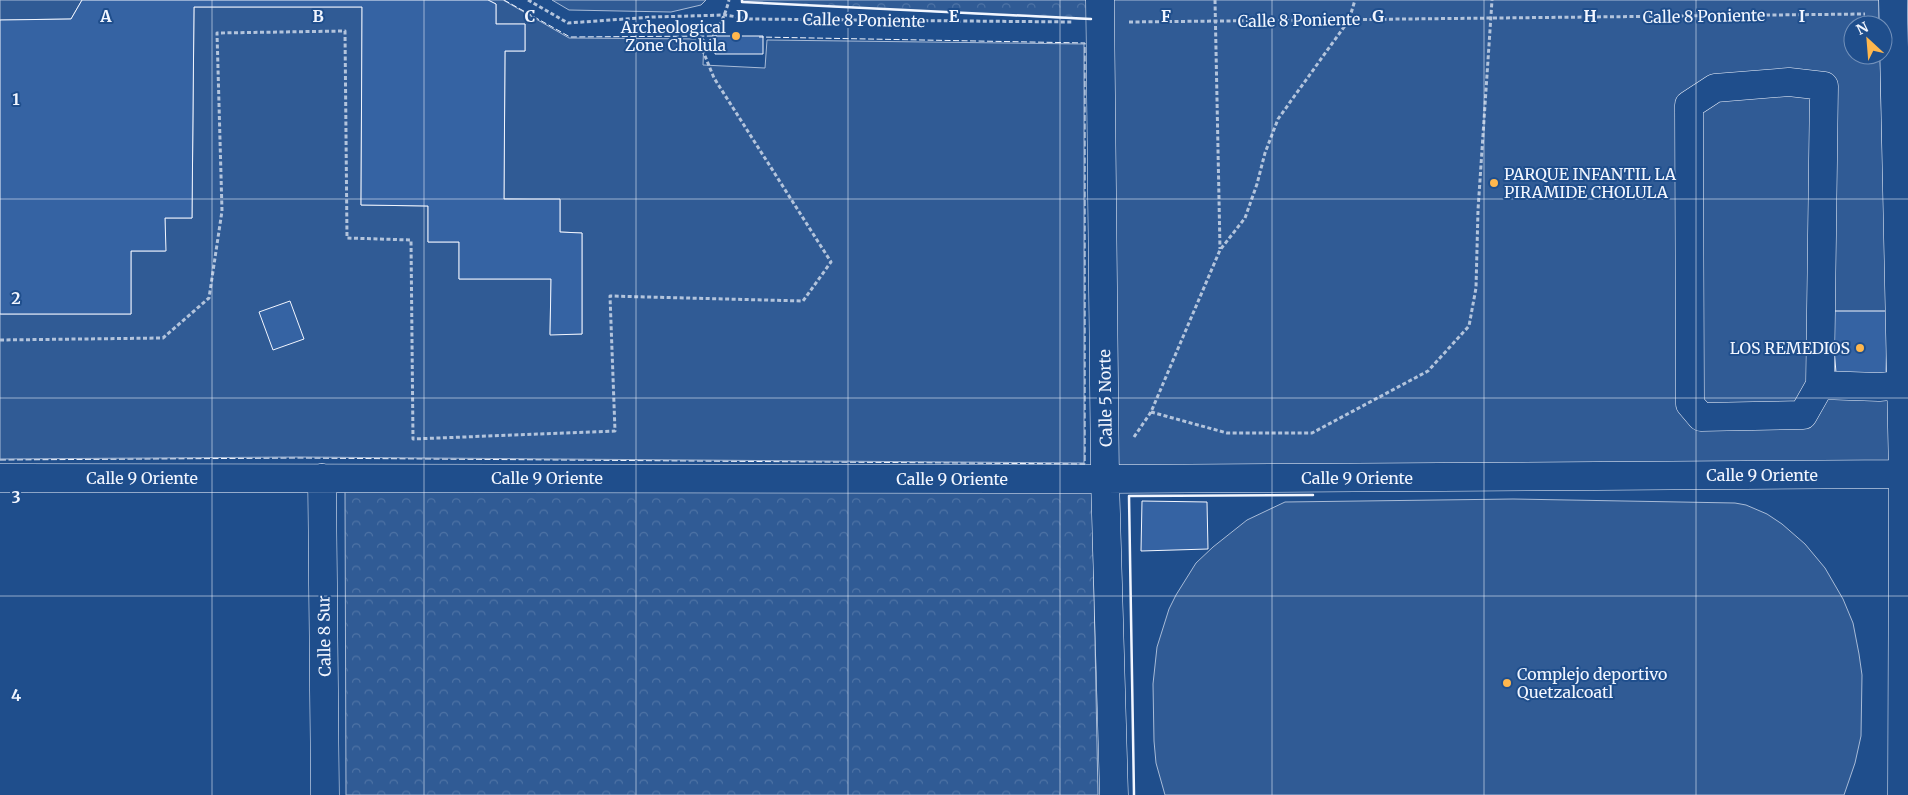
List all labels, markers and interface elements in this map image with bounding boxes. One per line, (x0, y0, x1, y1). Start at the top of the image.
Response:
street label: Calle 8 Poniente (1642, 5, 1766, 27)
text: A (99, 6, 112, 26)
text: B (312, 6, 324, 26)
text: C (525, 6, 535, 26)
text: D (736, 6, 748, 26)
text: E (949, 6, 960, 26)
text: F (1161, 6, 1171, 26)
text: G (1372, 6, 1384, 26)
text: H (1583, 6, 1597, 26)
text: I (1799, 6, 1805, 26)
street label: Calle 8 Poniente (802, 9, 926, 31)
street label: Calle 8 Poniente (1237, 9, 1361, 31)
north arrow (1843, 15, 1893, 65)
place label: Archeological Zone Cholula (620, 17, 726, 55)
text: N (1853, 18, 1871, 39)
marker: Archeological Zone Cholula (730, 30, 742, 42)
text: 1 (12, 89, 20, 109)
place label: PARQUE INFANTIL LA PIRAMIDE CHOLULA (1504, 164, 1677, 202)
marker: PARQUE INFANTIL LA PIRAMIDE CHOLULA (1488, 177, 1500, 189)
text: 2 (11, 288, 21, 308)
place label: LOS REMEDIOS (1730, 338, 1850, 358)
marker: LOS REMEDIOS (1854, 342, 1866, 354)
street label: Calle 5 Norte (1094, 349, 1116, 447)
street label: Calle 9 Oriente (1706, 465, 1818, 485)
street label: Calle 9 Oriente (86, 468, 198, 488)
street label: Calle 9 Oriente (491, 468, 603, 488)
street label: Calle 9 Oriente (1301, 468, 1413, 488)
street label: Calle 9 Oriente (896, 469, 1008, 489)
text: 3 (11, 487, 21, 507)
street label: Calle 8 Sur (313, 595, 335, 677)
place label: Complejo deportivo Quetzalcoatl (1517, 664, 1667, 702)
marker: Complejo deportivo Quetzalcoatl (1501, 677, 1513, 689)
text: 4 (11, 685, 21, 705)

